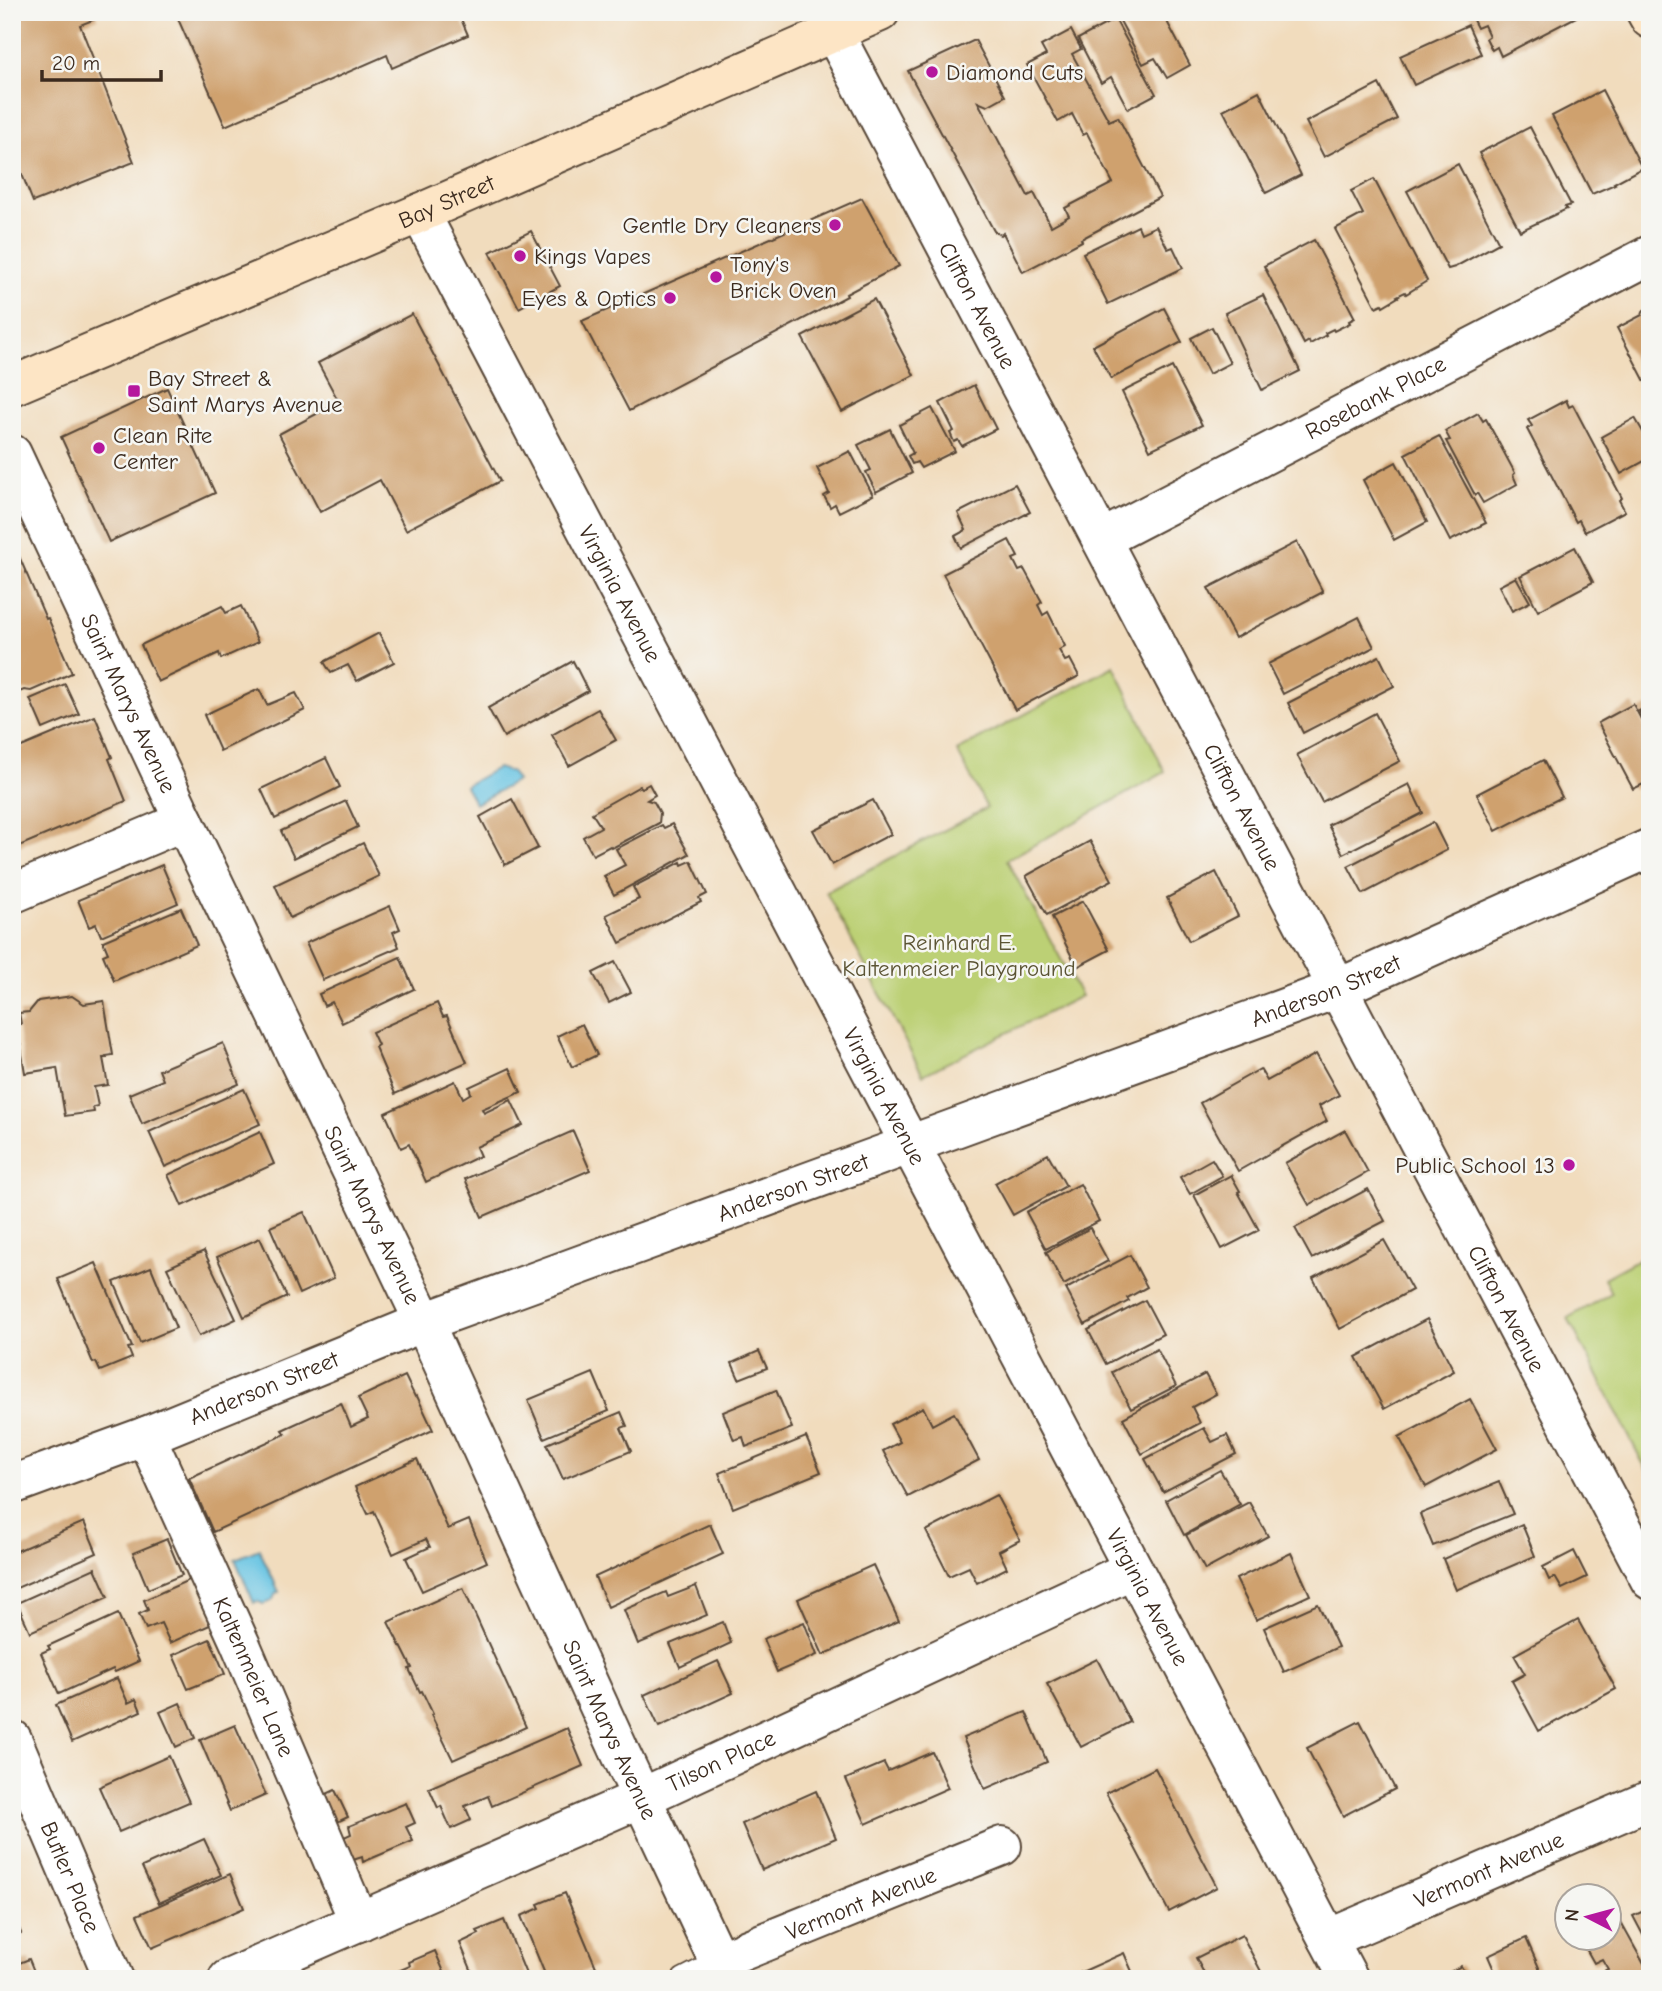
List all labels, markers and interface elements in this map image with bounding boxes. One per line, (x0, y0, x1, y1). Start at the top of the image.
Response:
scale bar (42, 38, 161, 82)
text: 20 m (52, 51, 100, 75)
place label: Diamond Cuts (946, 59, 1083, 86)
marker: Diamond Cuts (924, 64, 940, 80)
street label: Bay Street (394, 168, 500, 234)
place label: Gentle Dry Cleaners (622, 212, 821, 239)
marker: Gentle Dry Cleaners (827, 217, 843, 233)
street label: Clifton Avenue (933, 237, 1022, 373)
place label: Kings Vapes (534, 243, 650, 270)
marker: Kings Vapes (512, 248, 528, 264)
place label: Tony's Brick Oven (730, 251, 837, 304)
marker: Tony's Brick Oven (708, 269, 724, 285)
place label: Eyes & Optics (522, 285, 656, 312)
marker: Eyes & Optics (662, 290, 678, 306)
street label: Rosebank Place (1301, 350, 1450, 445)
place label: Bay Street & Saint Marys Avenue (148, 365, 343, 418)
marker: Bay Street & Saint Marys Avenue (126, 383, 142, 399)
place label: Clean Rite Center (113, 422, 212, 475)
marker: Clean Rite Center (91, 440, 107, 456)
street label: Virginia Avenue (573, 520, 667, 667)
street label: Saint Marys Avenue (75, 609, 182, 797)
street label: Clifton Avenue (1198, 739, 1287, 875)
park label: Reinhard E. Kaltenmeier Playground (842, 929, 1076, 982)
street label: Anderson Street (1247, 948, 1406, 1032)
street label: Virginia Avenue (838, 1023, 932, 1169)
street label: Saint Marys Avenue (318, 1121, 427, 1308)
street label: Anderson Street (714, 1147, 874, 1227)
place label: Public School 13 (1395, 1152, 1555, 1179)
marker: Public School 13 (1561, 1157, 1577, 1173)
street label: Clifton Avenue (1462, 1240, 1551, 1376)
street label: Anderson Street (185, 1345, 344, 1430)
street label: Virginia Avenue (1101, 1524, 1195, 1670)
street label: Kaltenmeier Lane (207, 1593, 300, 1761)
street label: Saint Marys Avenue (557, 1636, 663, 1824)
street label: Tilson Place (662, 1724, 780, 1798)
street label: Butler Place (35, 1817, 106, 1937)
street label: Vermont Avenue (1410, 1826, 1567, 1914)
street label: Vermont Avenue (782, 1861, 940, 1946)
north arrow (1554, 1882, 1624, 1952)
text: N (1561, 1908, 1584, 1923)

